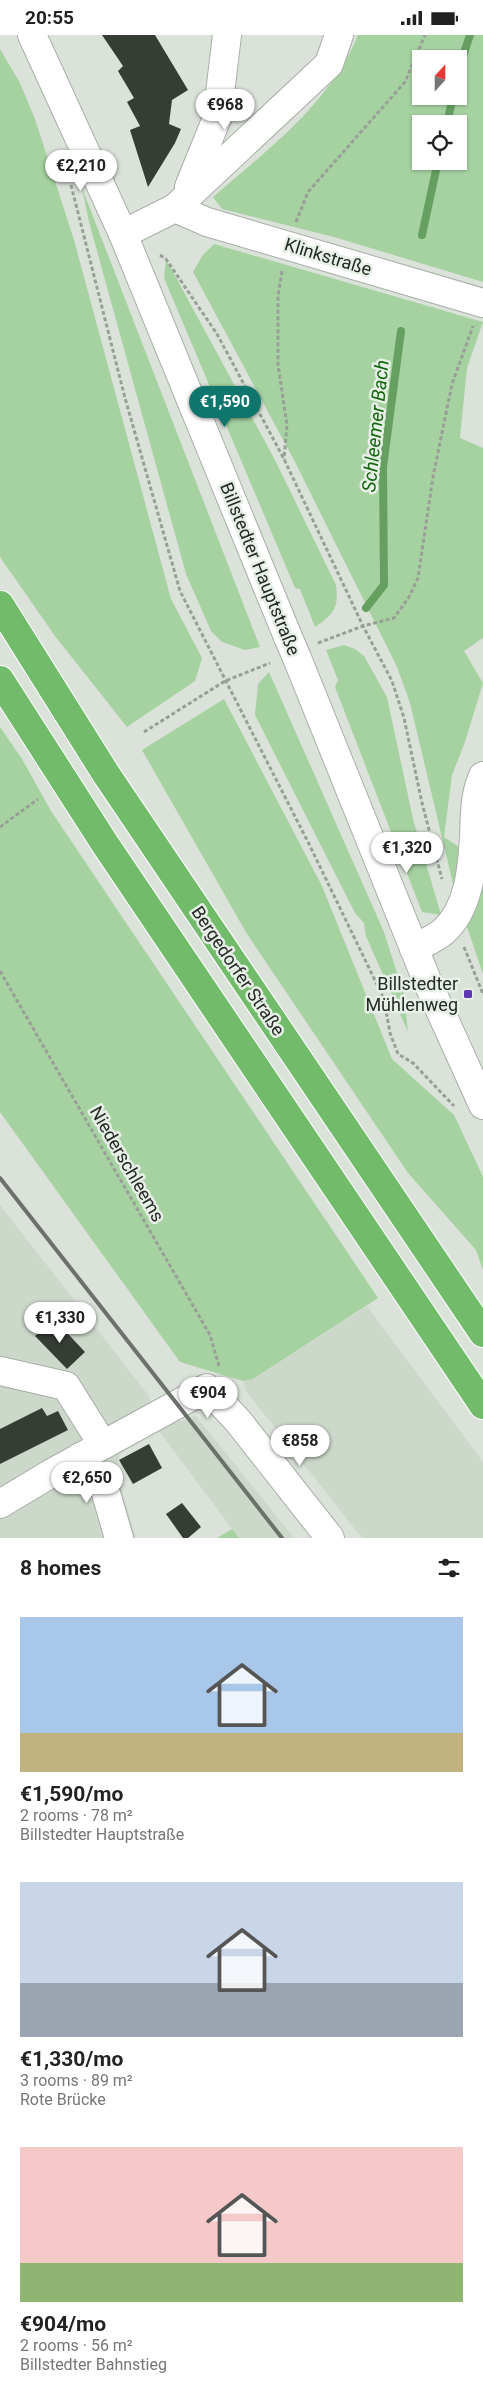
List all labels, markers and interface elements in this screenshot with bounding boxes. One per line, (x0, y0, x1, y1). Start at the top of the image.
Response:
text: 20:55 (25, 6, 74, 29)
north arrow (412, 50, 468, 105)
map controls (412, 50, 467, 170)
pin: €968 (195, 89, 255, 131)
text: €968 (207, 95, 243, 114)
button: locate (412, 115, 467, 170)
pin: €2,210 (40, 149, 122, 192)
text: €2,210 (56, 156, 106, 175)
street label: Klinkstraße (282, 233, 374, 280)
water label: Schleemer Bach (357, 359, 394, 493)
pin: €1,590 (184, 385, 266, 428)
text: €1,590 (200, 392, 250, 411)
street label: Billstedter Hauptstraße (216, 479, 305, 658)
pin: €1,320 (366, 831, 448, 874)
text: €1,320 (382, 838, 432, 857)
street label: Bergedorfer Straße (187, 902, 289, 1039)
place label: Billstedter Mühlenweg (365, 973, 458, 1015)
marker: Billstedter Mühlenweg (462, 988, 474, 1000)
street label: Niederschleems (86, 1102, 169, 1225)
pin: €1,330 (19, 1301, 101, 1344)
text: €1,330 (35, 1308, 85, 1327)
pin: €904 (178, 1377, 238, 1419)
text: €904 (190, 1383, 226, 1402)
pin: €858 (270, 1425, 330, 1467)
text: €858 (282, 1431, 318, 1450)
pin: €2,650 (46, 1461, 128, 1504)
text: €2,650 (62, 1468, 112, 1487)
icon: filters (435, 1554, 463, 1582)
text: 8 homes (20, 1556, 101, 1580)
icon: home (197, 1650, 287, 1740)
text: €1,590/mo (20, 1782, 123, 1806)
text: 2 rooms · 78 m² (20, 1806, 133, 1825)
text: Billstedter Hauptstraße (20, 1825, 184, 1844)
icon: home (197, 1915, 287, 2005)
text: €1,330/mo (20, 2047, 123, 2071)
text: 3 rooms · 89 m² (20, 2071, 133, 2090)
text: Rote Brücke (20, 2090, 106, 2109)
icon: home (197, 2180, 287, 2270)
text: €904/mo (20, 2312, 106, 2336)
text: 2 rooms · 56 m² (20, 2336, 133, 2355)
text: Billstedter Bahnstieg (20, 2355, 167, 2374)

